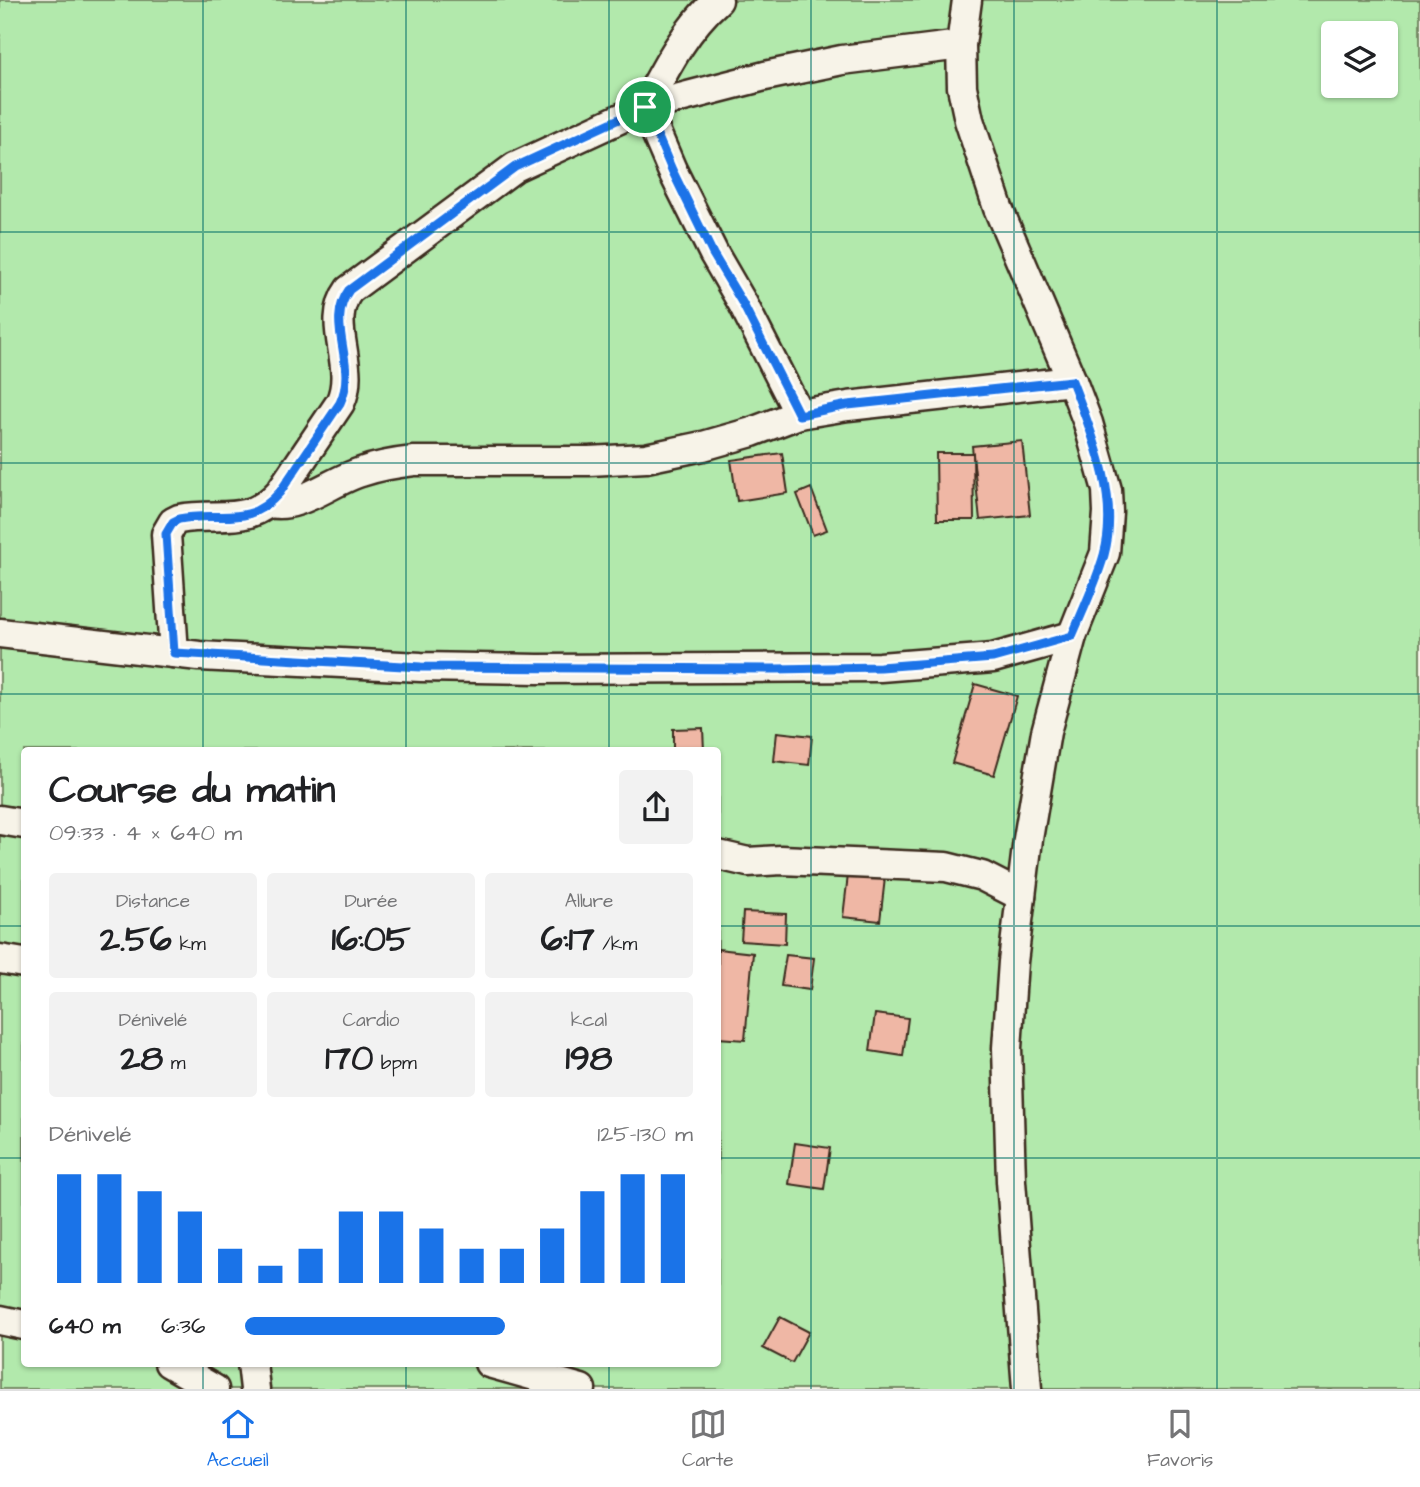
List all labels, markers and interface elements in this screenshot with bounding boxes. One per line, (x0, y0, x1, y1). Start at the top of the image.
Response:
map controls (1321, 21, 1398, 98)
button: layers (1321, 21, 1398, 98)
pin (615, 77, 675, 137)
icon: arrive (626, 88, 664, 126)
text: Course du matin (49, 765, 335, 817)
button: share (619, 770, 693, 844)
text: 09:33 · 4 × 640 m (49, 817, 242, 849)
text: Distance (116, 888, 190, 915)
text: Durée (344, 888, 398, 915)
text: Allure (565, 888, 613, 915)
text: 2.56 (100, 915, 172, 964)
text: 16:05 (331, 915, 411, 964)
text: 6:17 (541, 915, 595, 964)
text: km (172, 931, 206, 958)
text: /km (595, 931, 637, 958)
text: Dénivelé (119, 1007, 187, 1034)
text: Cardio (343, 1007, 399, 1034)
text: kcal (571, 1007, 607, 1034)
text: 28 (120, 1034, 163, 1083)
text: 170 (325, 1034, 373, 1083)
text: 198 (565, 1034, 613, 1083)
text: m (163, 1050, 186, 1077)
text: bpm (373, 1050, 417, 1077)
text: Dénivelé (49, 1118, 132, 1150)
text: 125–130 m (597, 1118, 693, 1150)
text: 640 m (49, 1310, 121, 1342)
text: 6:36 (161, 1310, 205, 1342)
tab: Accueil (207, 1405, 269, 1474)
tab: Carte (682, 1405, 734, 1474)
tab: Favoris (1147, 1405, 1213, 1474)

